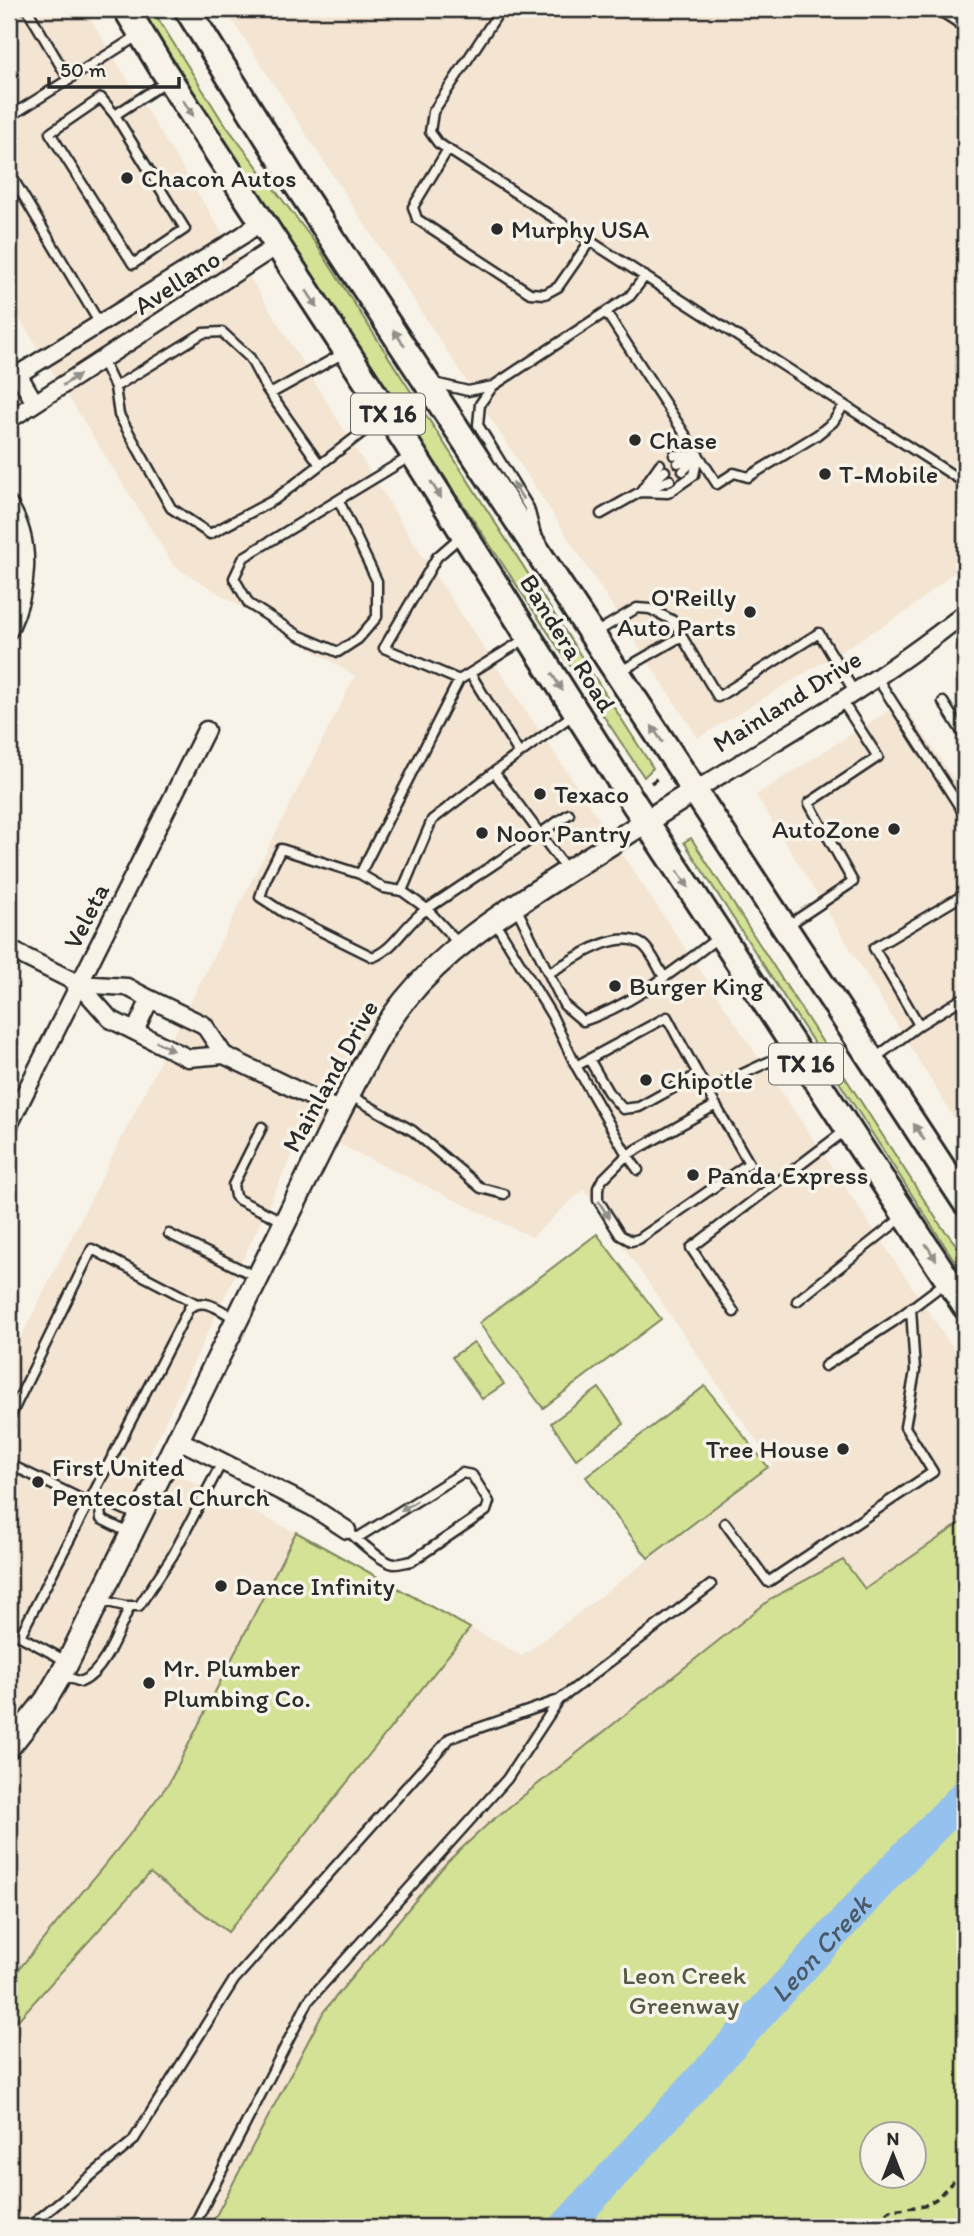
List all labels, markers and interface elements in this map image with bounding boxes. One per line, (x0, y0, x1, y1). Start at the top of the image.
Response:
scale bar (49, 46, 178, 90)
text: 50 m (60, 57, 107, 82)
one-way arrow (182, 98, 195, 118)
place label: Chacon Autos (141, 162, 297, 194)
marker: Chacon Autos (119, 170, 135, 186)
place label: Murphy USA (511, 213, 650, 245)
marker: Murphy USA (489, 221, 505, 237)
street label: Avellano (128, 242, 226, 322)
one-way arrow (306, 289, 319, 308)
one-way arrow (392, 328, 405, 348)
one-way arrow (61, 373, 81, 386)
road number: TX 16 (351, 394, 425, 435)
place label: Chase (649, 424, 717, 456)
marker: Chase (627, 432, 643, 448)
place label: T-Mobile (839, 458, 938, 490)
marker: T-Mobile (817, 466, 833, 482)
one-way arrow (429, 480, 442, 499)
one-way arrow (512, 481, 525, 500)
street label: Bandera Road (513, 568, 623, 719)
place label: O'Reilly Auto Parts (617, 581, 736, 643)
marker: O'Reilly Auto Parts (742, 604, 758, 620)
street label: Mainland Drive (707, 643, 867, 759)
one-way arrow (551, 672, 564, 692)
one-way arrow (650, 725, 664, 743)
place label: Texaco (554, 778, 629, 810)
marker: Texaco (532, 786, 548, 802)
place label: AutoZone (772, 813, 880, 845)
place label: Noor Pantry (496, 817, 631, 849)
marker: AutoZone (886, 821, 902, 837)
marker: Noor Pantry (474, 825, 490, 841)
one-way arrow (677, 869, 690, 888)
street label: Veleta (56, 877, 116, 954)
place label: Burger King (629, 970, 764, 1002)
marker: Burger King (607, 978, 623, 994)
street label: Mainland Drive (275, 994, 385, 1158)
one-way arrow (155, 1041, 175, 1052)
road number: TX 16 (769, 1044, 843, 1084)
place label: Chipotle (660, 1064, 753, 1096)
marker: Chipotle (638, 1072, 654, 1088)
one-way arrow (913, 1122, 926, 1142)
place label: Panda Express (707, 1159, 868, 1191)
marker: Panda Express (685, 1167, 701, 1183)
one-way arrow (598, 1200, 611, 1220)
one-way arrow (924, 1242, 937, 1262)
place label: Tree House (706, 1433, 829, 1465)
marker: Tree House (835, 1441, 851, 1457)
place label: First United Pentecostal Church (52, 1451, 270, 1513)
marker: First United Pentecostal Church (30, 1474, 46, 1490)
one-way arrow (400, 1499, 419, 1512)
place label: Dance Infinity (235, 1570, 395, 1602)
marker: Dance Infinity (213, 1578, 229, 1594)
place label: Mr. Plumber Plumbing Co. (163, 1652, 311, 1714)
marker: Mr. Plumber Plumbing Co. (141, 1675, 157, 1691)
water label: Leon Creek (762, 1886, 879, 2009)
park label: Leon Creek Greenway (622, 1959, 747, 2021)
north arrow (858, 2120, 928, 2190)
text: N (887, 2127, 899, 2150)

